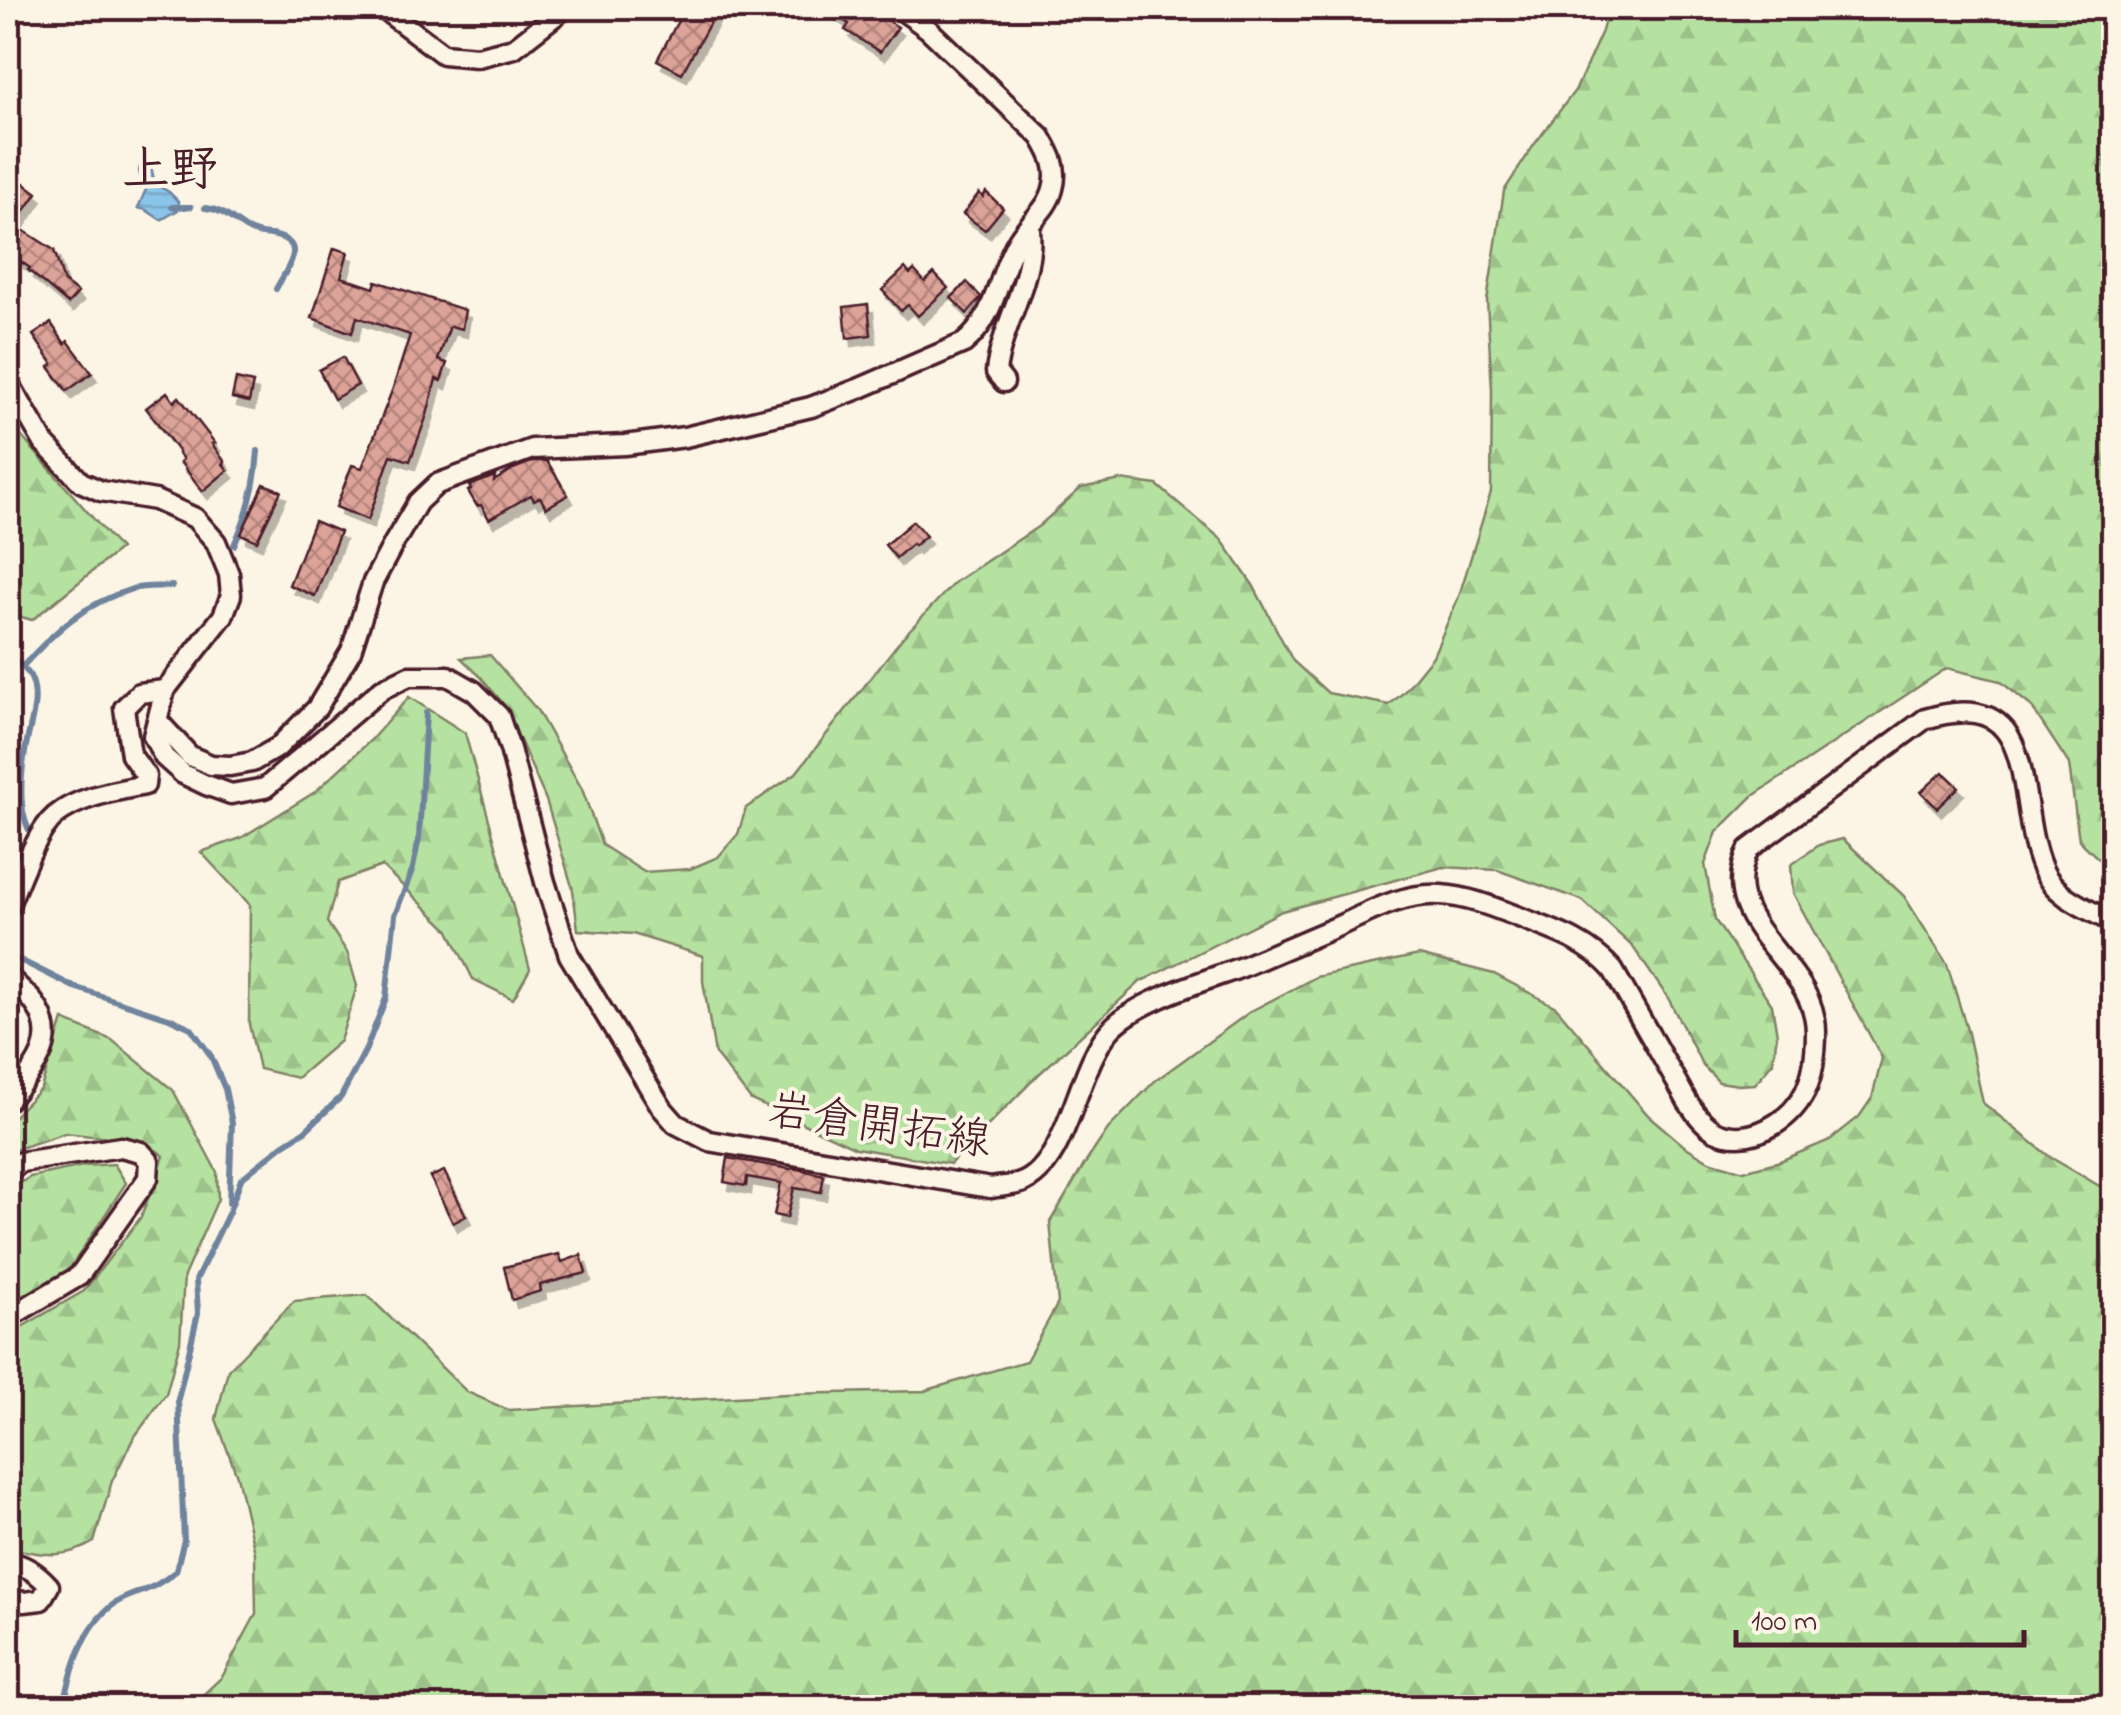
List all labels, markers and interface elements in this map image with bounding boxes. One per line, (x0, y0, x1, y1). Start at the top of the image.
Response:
district label: 上野 (122, 137, 218, 207)
street label: 岩倉開拓線 (763, 1080, 995, 1176)
scale bar (1736, 1585, 2024, 1647)
text: 100 m (1751, 1601, 1817, 1645)

